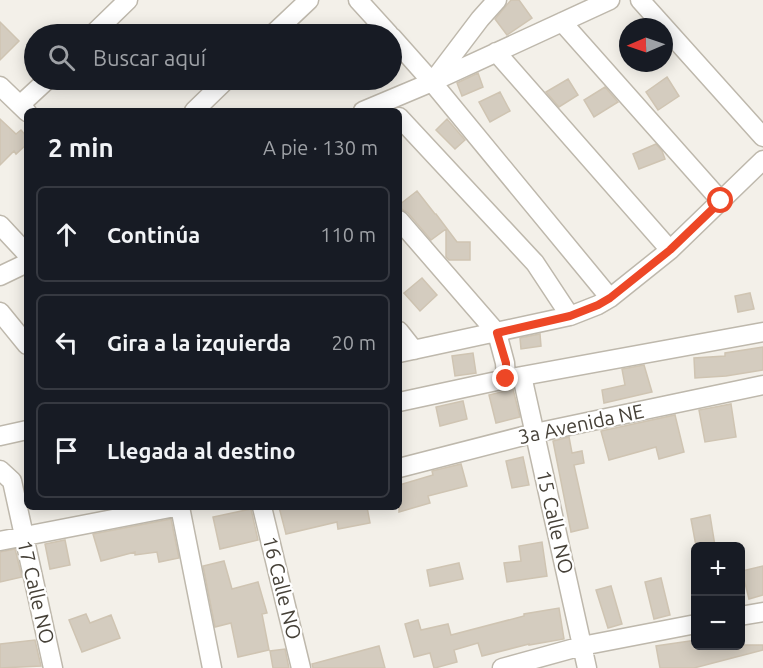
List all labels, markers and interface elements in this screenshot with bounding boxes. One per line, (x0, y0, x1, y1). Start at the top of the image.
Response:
north arrow (619, 18, 673, 72)
search box (24, 24, 402, 90)
icon: search (45, 41, 78, 74)
text: Buscar aquí (93, 45, 206, 70)
text: 2 min (48, 133, 114, 162)
text: A pie · 130 m (263, 136, 378, 159)
route start (707, 187, 733, 213)
icon: ahead (50, 218, 83, 251)
text: Continúa (107, 222, 200, 247)
text: 110 m (320, 223, 376, 246)
icon: left (50, 326, 83, 359)
text: Gira a la izquierda (107, 330, 291, 355)
text: 20 m (332, 331, 376, 354)
route end (492, 365, 518, 391)
street label: 3a Avenida NE (516, 399, 646, 448)
icon: arrive (50, 434, 83, 467)
text: Llegada al destino (107, 438, 295, 463)
street label: 15 Calle NO (532, 468, 579, 576)
street label: 16 Calle NO (259, 534, 306, 642)
street label: 17 Calle NO (13, 538, 60, 646)
map controls (691, 542, 745, 650)
button: + (691, 542, 745, 596)
button: − (691, 596, 745, 650)

